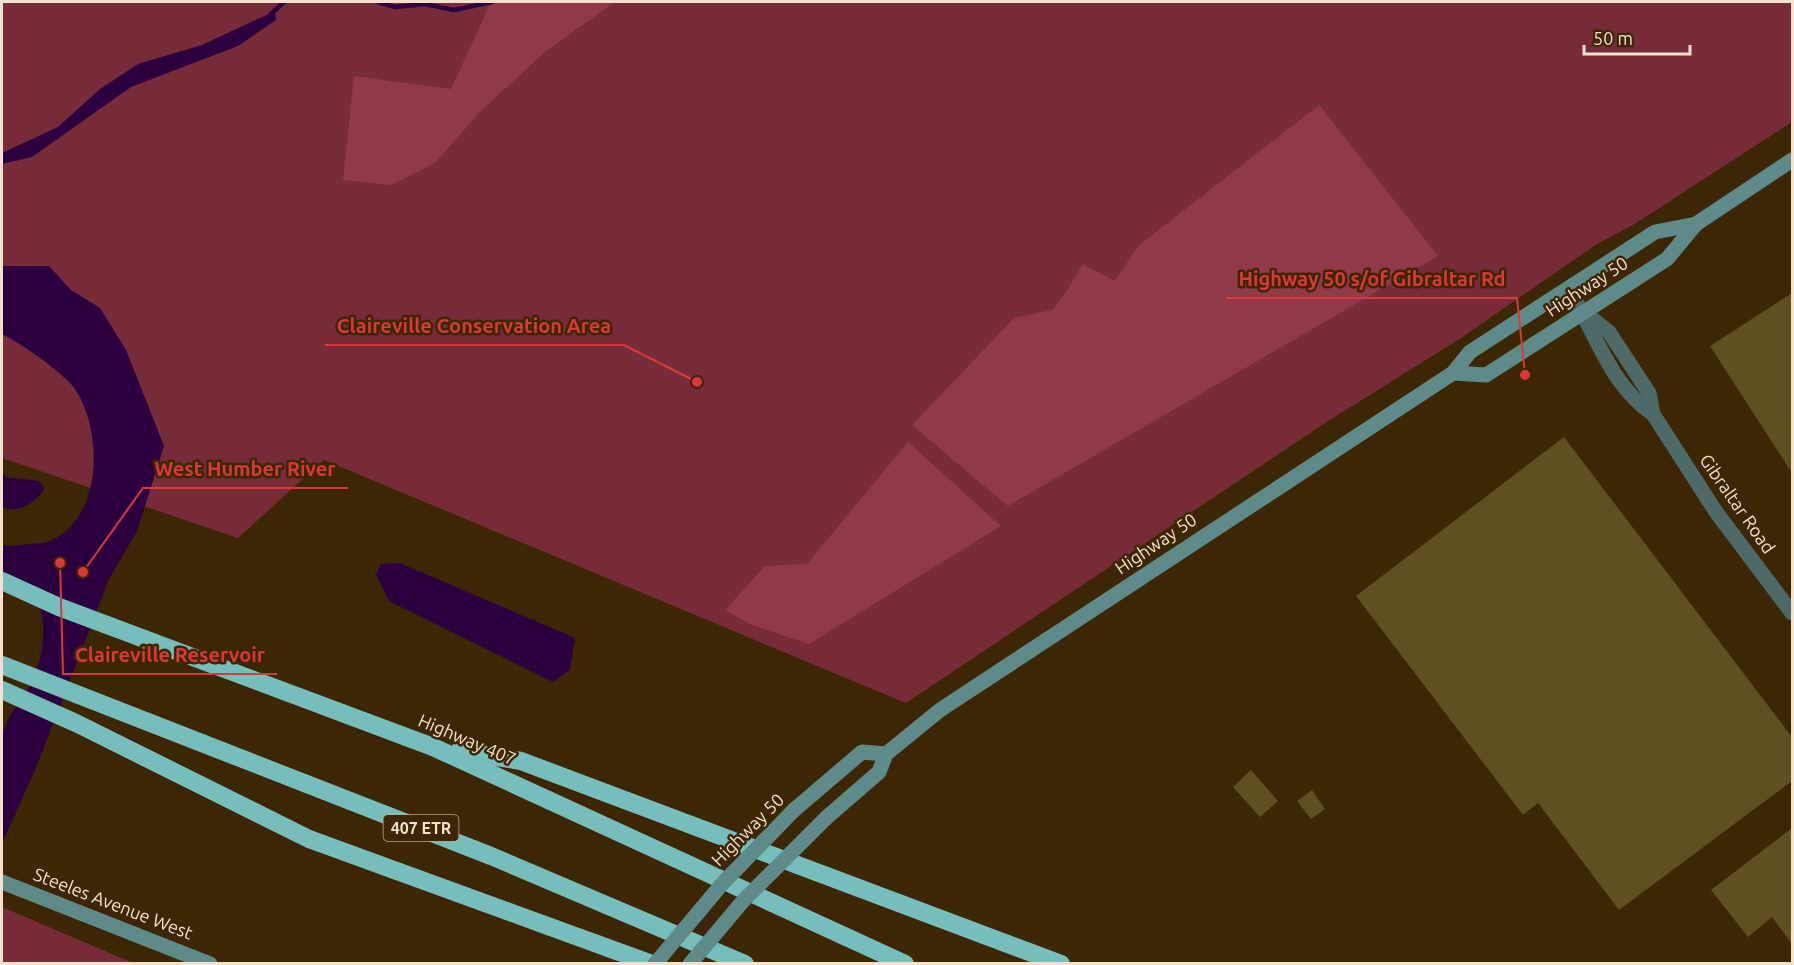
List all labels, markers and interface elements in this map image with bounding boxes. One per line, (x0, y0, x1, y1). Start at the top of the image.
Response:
scale bar (1584, 18, 1690, 56)
text: 50 m (1593, 28, 1633, 48)
street label: Highway 50 (1542, 252, 1631, 320)
callout: Highway 50 s/of Gibraltar Rd (1226, 260, 1517, 298)
text: Highway 50 s/of Gibraltar Rd (1238, 267, 1506, 290)
callout: Claireville Conservation Area (325, 307, 624, 345)
text: Claireville Conservation Area (337, 314, 611, 337)
callout: West Humber River (143, 450, 348, 488)
street label: Gibraltar Road (1696, 450, 1779, 557)
text: West Humber River (154, 457, 336, 480)
street label: Highway 50 (1111, 509, 1200, 578)
callout: Claireville Reservoir (63, 636, 277, 674)
text: Claireville Reservoir (75, 643, 266, 666)
street label: Highway 407 (416, 710, 519, 769)
street label: Highway 50 (707, 789, 788, 870)
road number: 407 ETR (384, 815, 458, 841)
street label: Steeles Avenue West (31, 863, 196, 943)

